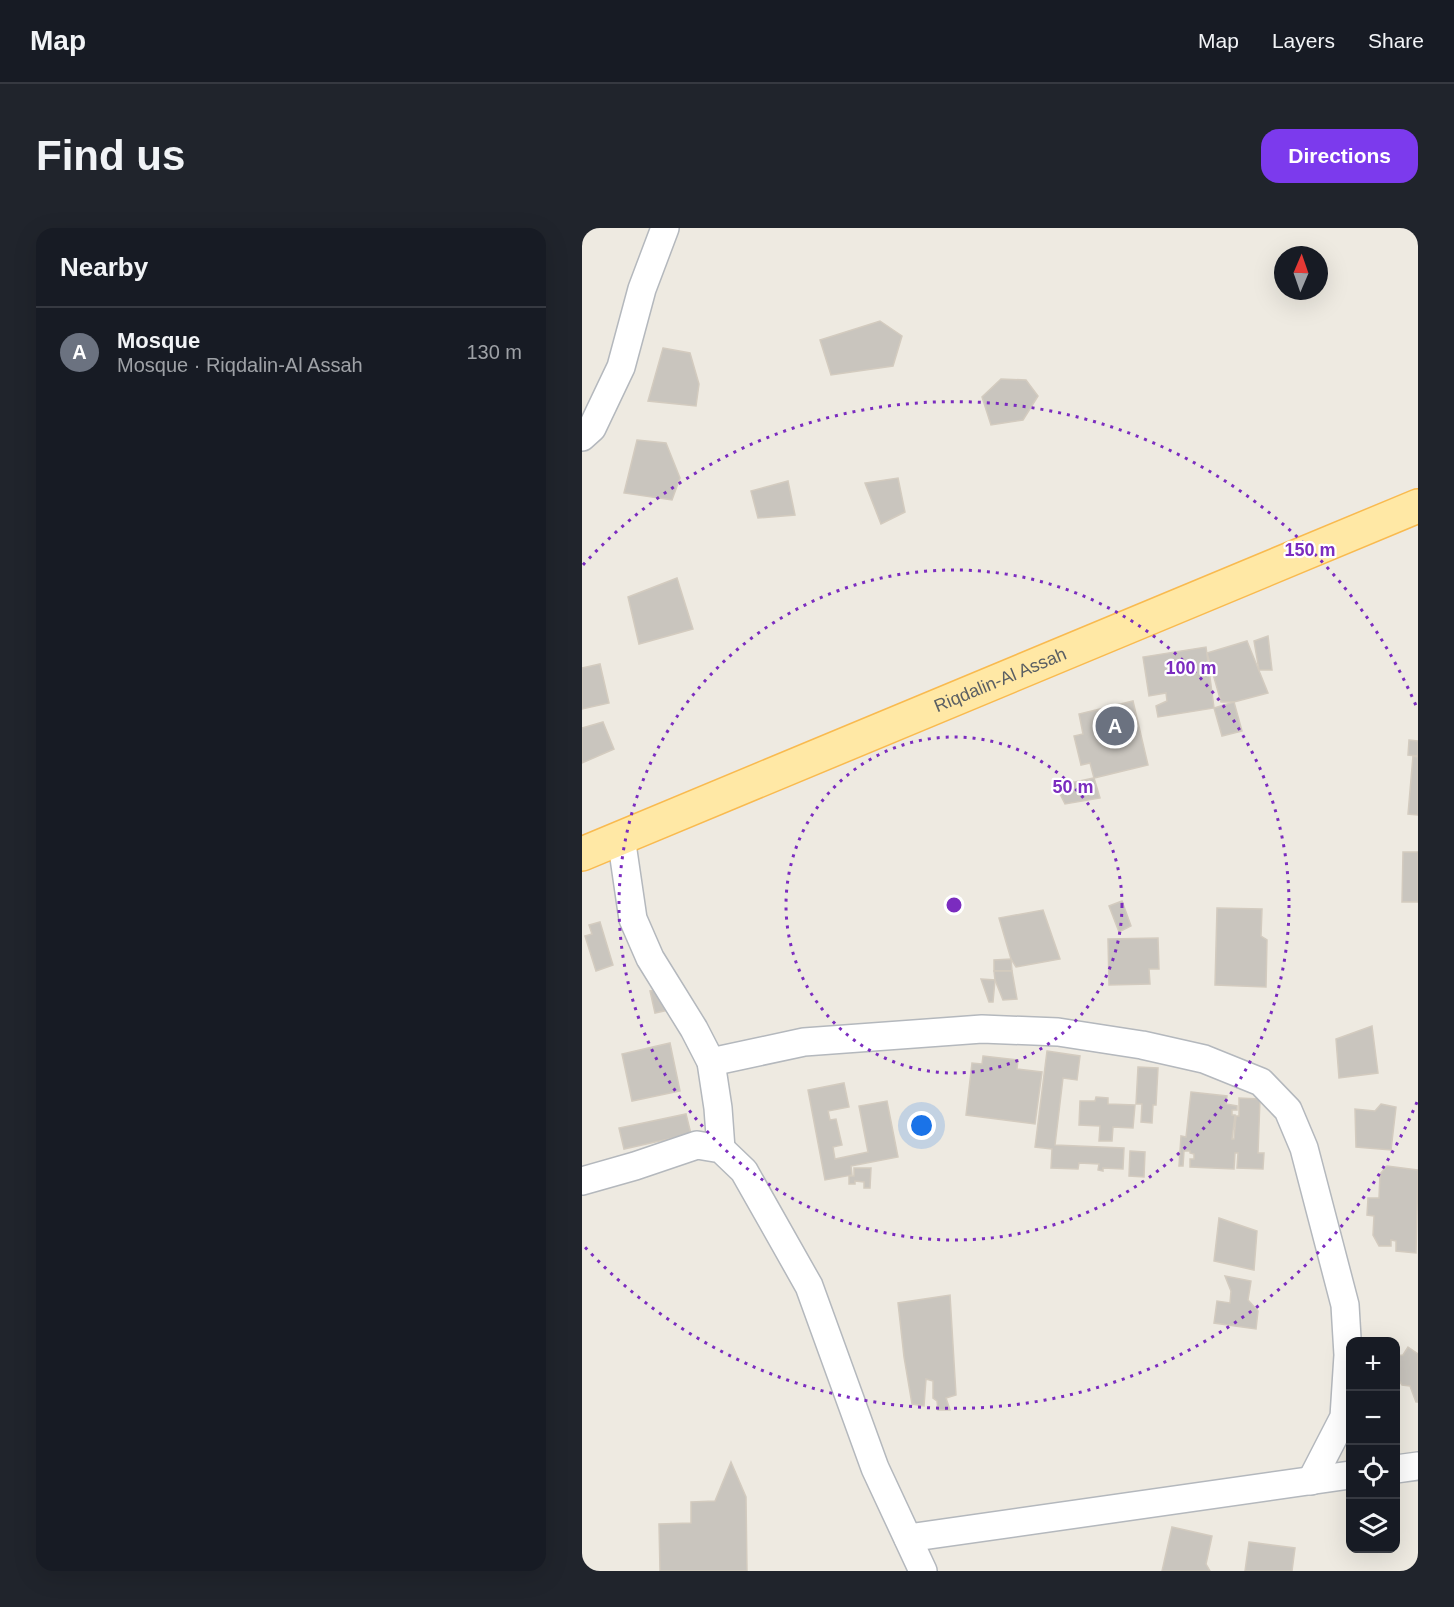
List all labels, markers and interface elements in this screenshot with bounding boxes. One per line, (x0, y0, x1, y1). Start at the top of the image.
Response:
text: Map (30, 25, 86, 56)
text: Map (1198, 29, 1239, 52)
text: Layers (1272, 29, 1335, 52)
text: Share (1368, 29, 1424, 52)
button: Directions (1261, 129, 1418, 183)
text: Find us (36, 132, 185, 179)
north arrow (1274, 246, 1328, 300)
text: Nearby (60, 252, 148, 282)
text: Mosque (117, 328, 200, 353)
text: A (72, 341, 87, 363)
text: 130 m (466, 341, 522, 363)
text: Mosque · Riqdalin-Al Assah (117, 354, 363, 376)
text: 150 m (1284, 540, 1336, 560)
street label: Riqdalin-Al Assah (931, 644, 1069, 716)
text: 100 m (1165, 658, 1217, 678)
pin: A (1096, 704, 1134, 748)
text: 50 m (1052, 777, 1094, 797)
centre of rings (944, 895, 964, 915)
your location (907, 1111, 936, 1140)
map controls (1346, 1337, 1400, 1553)
button: + (1346, 1337, 1400, 1391)
button: − (1346, 1391, 1400, 1445)
button: locate (1346, 1445, 1400, 1499)
button: layers (1346, 1499, 1400, 1553)

